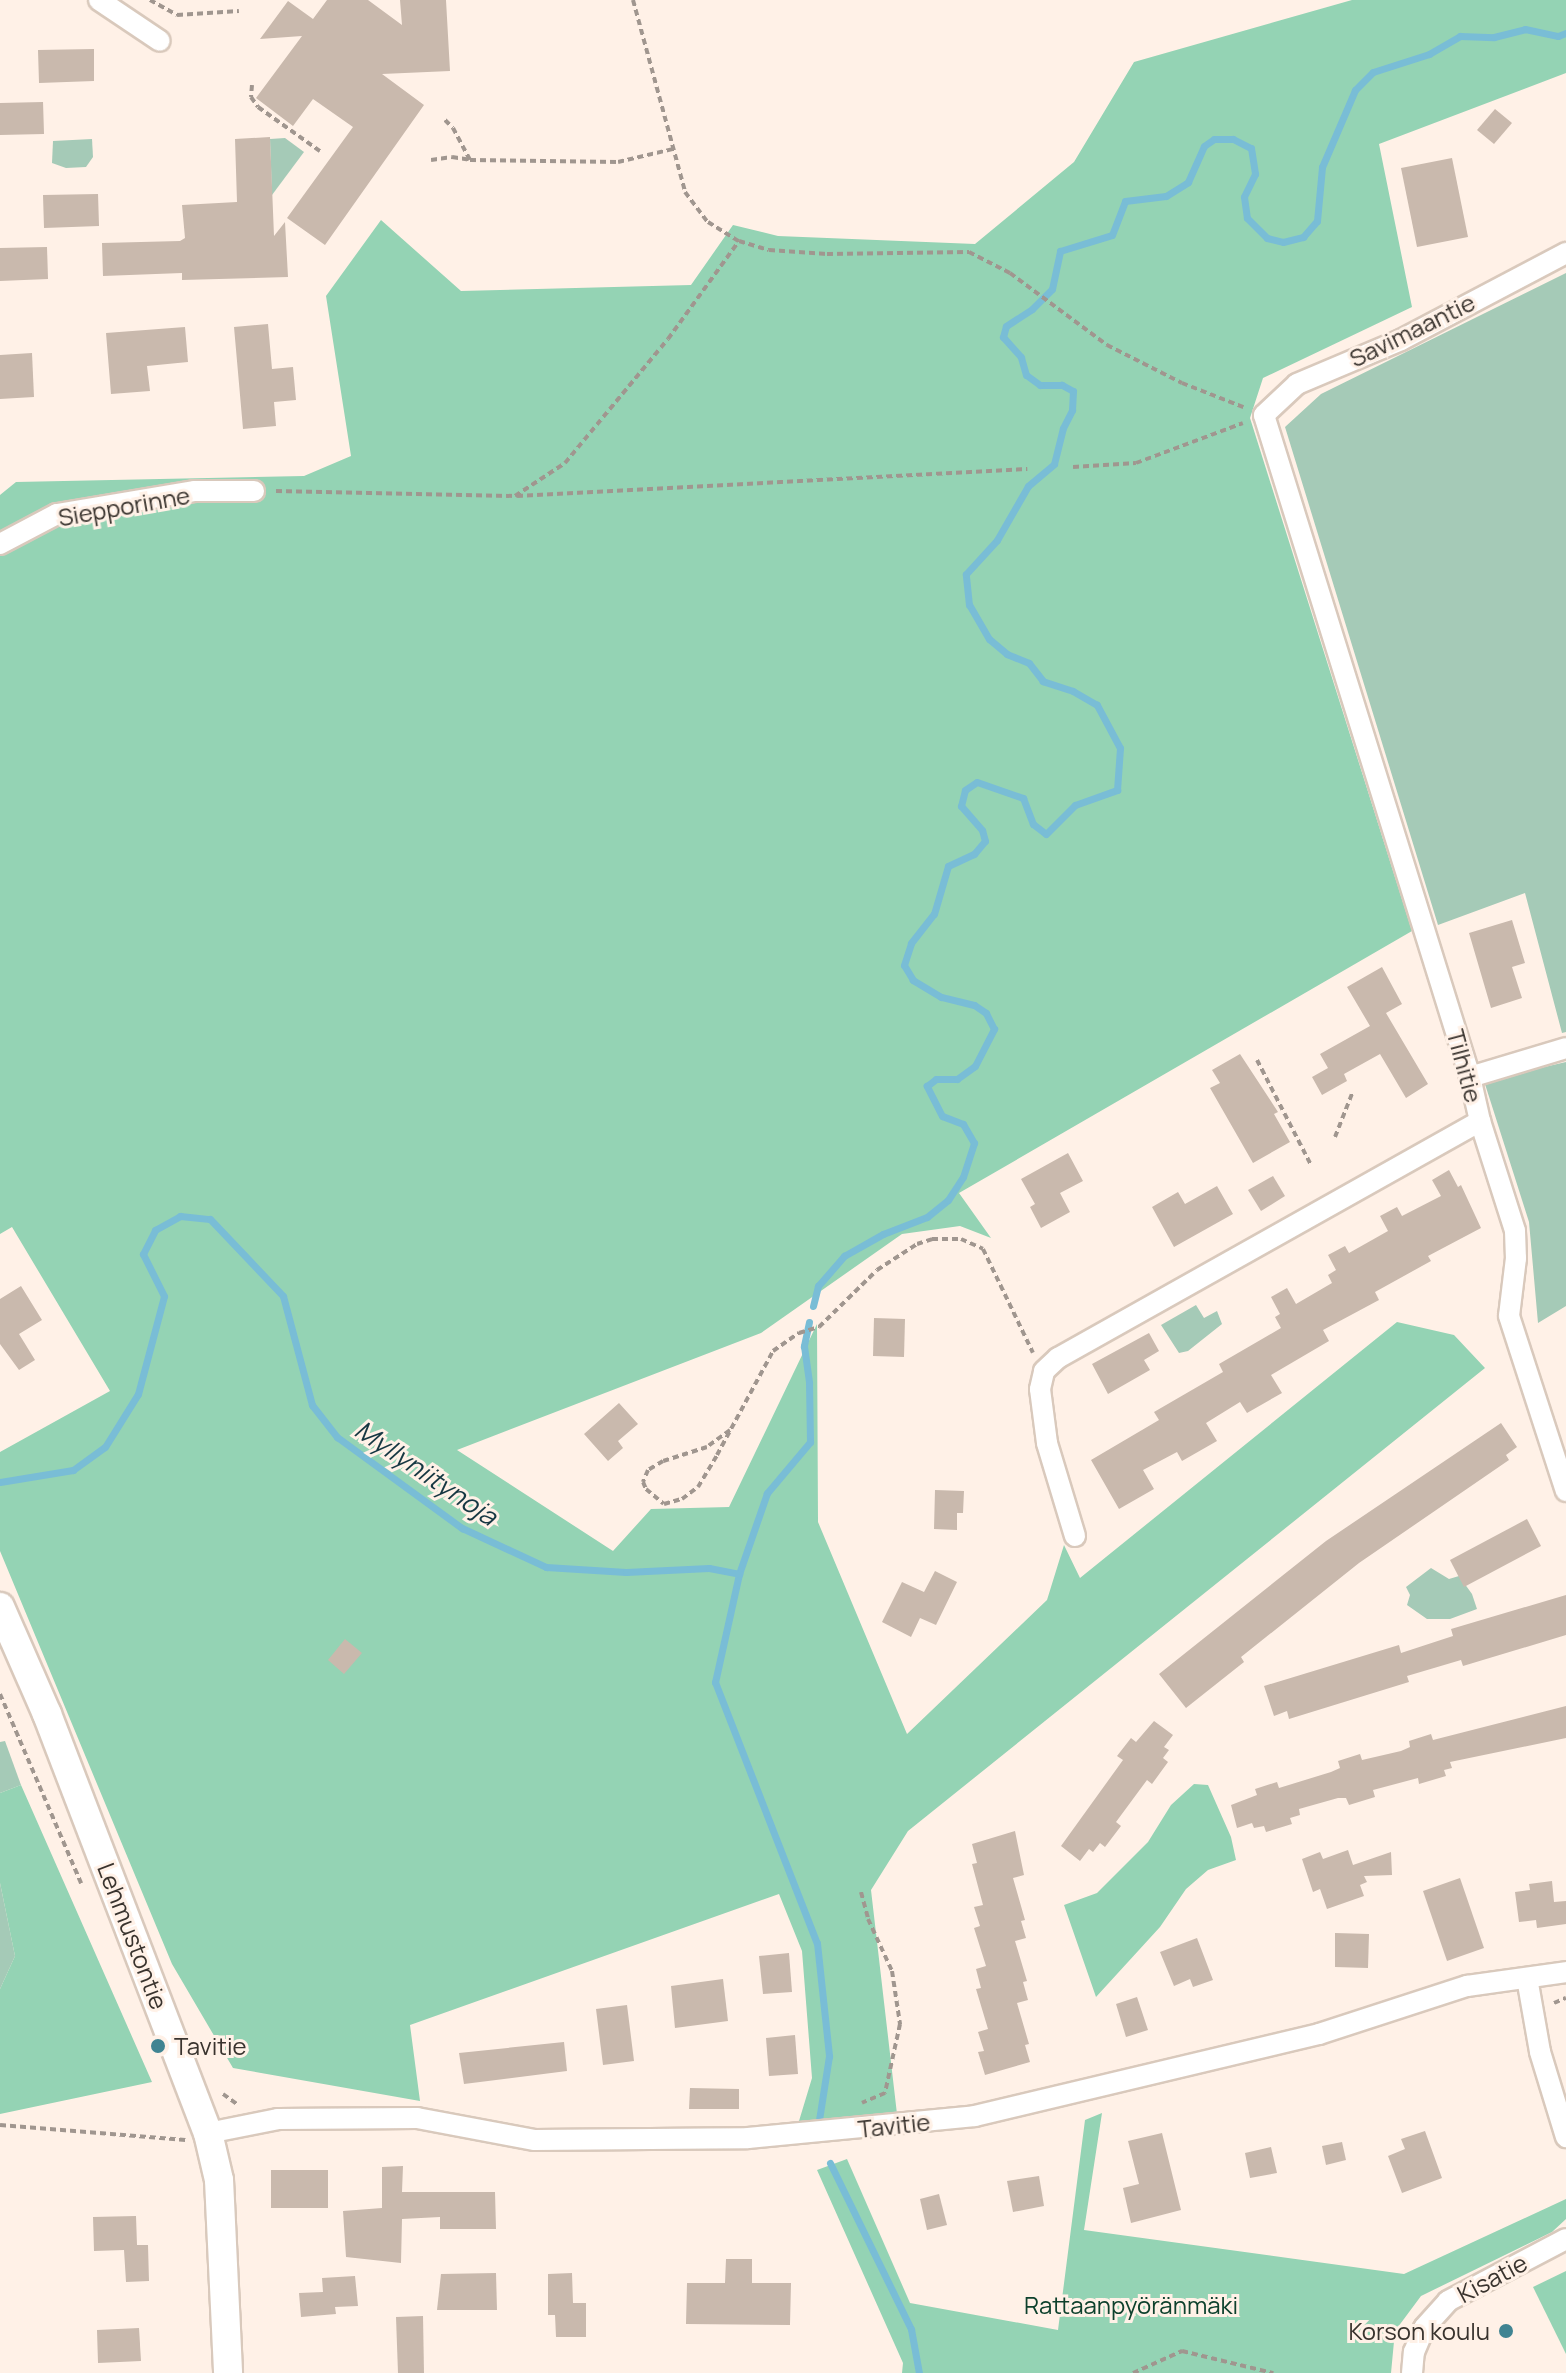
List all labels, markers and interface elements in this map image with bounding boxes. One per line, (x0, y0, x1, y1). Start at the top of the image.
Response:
street label: Savimaantie (1345, 287, 1479, 373)
street label: Siepporinne (56, 480, 192, 532)
street label: Tilhitie (1441, 1026, 1489, 1106)
water label: Myllyniitynoja (349, 1414, 503, 1532)
street label: Lehmustontie (92, 1859, 174, 2013)
place label: Tavitie (174, 2032, 247, 2060)
marker: Tavitie (149, 2037, 167, 2055)
street label: Tavitie (856, 2107, 932, 2143)
street label: Kisatie (1452, 2248, 1532, 2308)
park label: Rattaanpyöränmäki (1024, 2291, 1238, 2319)
place label: Korson koulu (1349, 2317, 1490, 2345)
marker: Korson koulu (1497, 2322, 1515, 2340)

